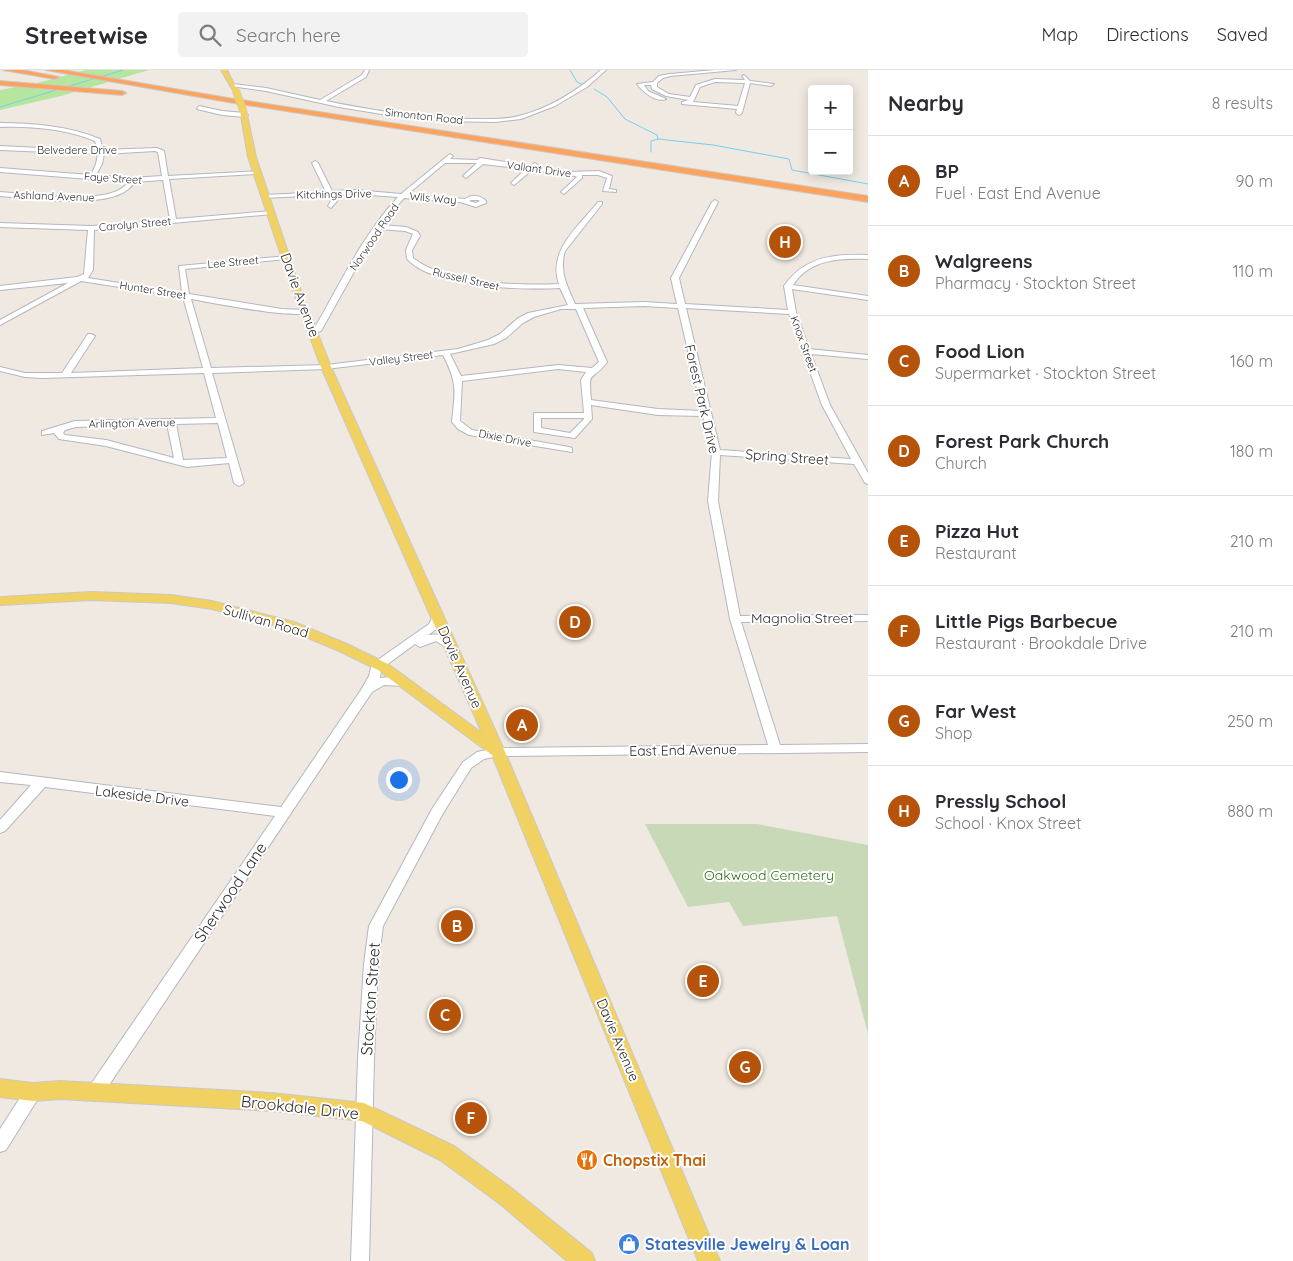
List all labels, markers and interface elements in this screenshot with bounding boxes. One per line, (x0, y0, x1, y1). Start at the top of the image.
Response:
search box (178, 12, 528, 57)
text: Streetwise (25, 20, 148, 50)
icon: search (196, 21, 224, 49)
text: Search here (236, 23, 341, 47)
text: Map (1041, 23, 1078, 46)
text: Directions (1106, 23, 1189, 46)
text: Saved (1217, 23, 1268, 46)
map controls (808, 85, 853, 175)
button: + (808, 85, 853, 130)
text: Nearby (888, 90, 964, 116)
text: 8 results (1212, 93, 1273, 113)
street label: Simonton Road (384, 105, 464, 127)
button: − (808, 130, 853, 175)
street label: Belvedere Drive (37, 143, 117, 157)
street label: Valiant Drive (506, 158, 572, 180)
text: BP (935, 159, 959, 183)
street label: Faye Street (84, 169, 143, 187)
text: A (899, 171, 909, 191)
text: 90 m (1236, 171, 1273, 191)
text: Fuel · East End Avenue (935, 183, 1101, 203)
street label: Kitchings Drive (296, 186, 372, 202)
street label: Ashland Avenue (13, 188, 95, 204)
street label: Wils Way (409, 189, 457, 207)
street label: Norwood Road (346, 201, 402, 273)
street label: Carolyn Street (98, 214, 172, 234)
pin: H (769, 223, 801, 261)
text: Walgreens (935, 249, 1032, 273)
street label: Davie Avenue (276, 250, 324, 340)
street label: Lee Street (207, 253, 259, 271)
text: B (899, 261, 909, 281)
text: 110 m (1233, 261, 1273, 281)
street label: Russell Street (431, 265, 501, 294)
text: Pharmacy · Stockton Street (935, 273, 1136, 293)
street label: Hunter Street (118, 278, 188, 302)
street label: Knox Street (787, 314, 821, 374)
text: Food Lion (935, 339, 1025, 363)
street label: Forest Park Drive (681, 343, 723, 455)
street label: Valley Street (368, 347, 434, 369)
text: C (899, 351, 909, 371)
text: 160 m (1230, 351, 1273, 371)
text: Supermarket · Stockton Street (935, 363, 1156, 383)
street label: Arlington Avenue (89, 415, 175, 431)
street label: Dixie Drive (477, 426, 533, 450)
text: Forest Park Church (935, 429, 1109, 453)
text: D (898, 441, 910, 461)
text: 180 m (1230, 441, 1273, 461)
street label: Spring Street (745, 445, 830, 469)
text: Church (935, 453, 987, 473)
text: Pizza Hut (935, 519, 1019, 543)
text: E (899, 531, 909, 551)
text: 210 m (1230, 531, 1273, 551)
text: Restaurant (935, 543, 1017, 563)
street label: Sullivan Road (221, 600, 311, 642)
pin: D (559, 603, 591, 641)
street label: Magnolia Street (751, 609, 853, 627)
text: Little Pigs Barbecue (935, 609, 1118, 633)
text: F (900, 621, 909, 641)
text: 210 m (1230, 621, 1273, 641)
street label: Davie Avenue (434, 623, 486, 711)
text: Restaurant · Brookdale Drive (935, 633, 1147, 653)
text: Far West (935, 699, 1017, 723)
pin: A (506, 706, 538, 744)
text: G (898, 711, 910, 731)
text: 250 m (1227, 711, 1273, 731)
text: Shop (935, 723, 972, 743)
street label: East End Avenue (629, 740, 737, 760)
your location (386, 767, 412, 793)
street label: Lakeside Drive (94, 781, 190, 811)
text: Pressly School (935, 789, 1066, 813)
text: H (898, 801, 910, 821)
text: 880 m (1227, 801, 1273, 821)
text: School · Knox Street (935, 813, 1081, 833)
street label: Sherwood Lane (189, 838, 271, 946)
park label: Oakwood Cemetery (704, 866, 834, 884)
pin: B (441, 907, 473, 945)
street label: Stockton Street (356, 942, 384, 1056)
pin: E (687, 962, 719, 1000)
pin: C (429, 996, 461, 1034)
street label: Davie Avenue (592, 996, 644, 1084)
pin: G (729, 1048, 761, 1086)
street label: Brookdale Drive (240, 1091, 360, 1123)
pin: F (455, 1099, 487, 1137)
restaurant icon: Chopstix Thai (575, 1148, 599, 1172)
place label: Chopstix Thai (603, 1150, 706, 1170)
shop icon: Statesville Jewelry & Loan (617, 1232, 641, 1256)
place label: Statesville Jewelry & Loan (645, 1234, 849, 1254)

